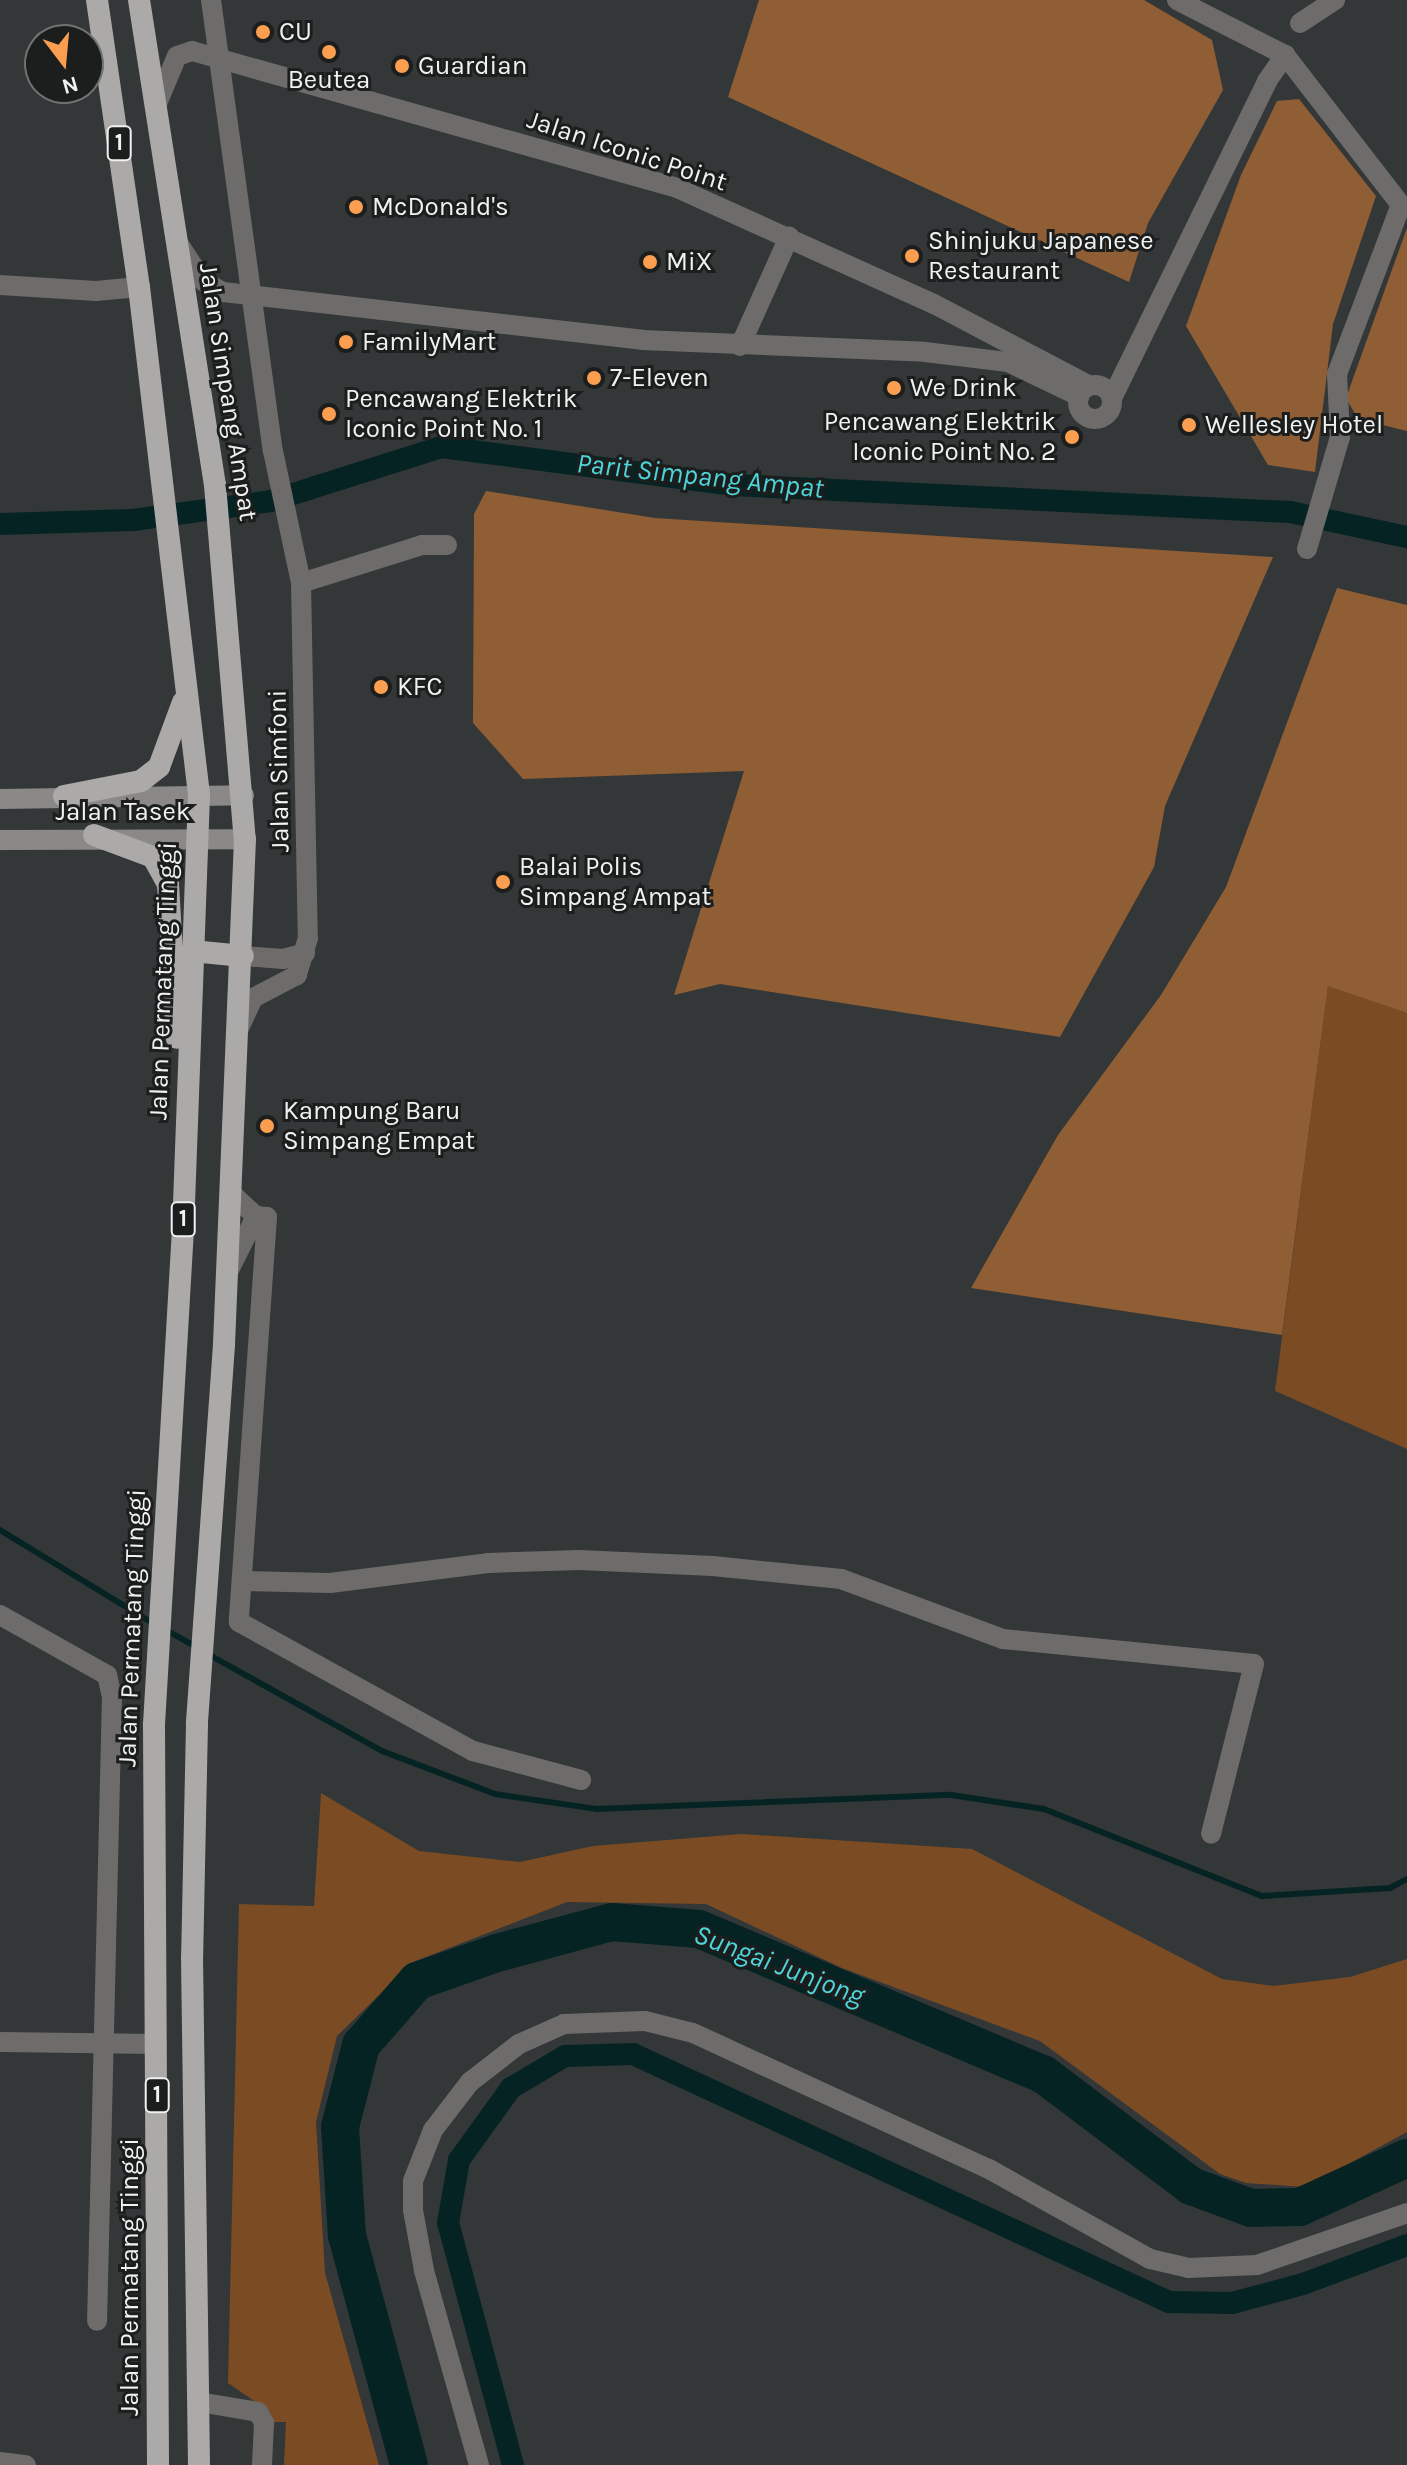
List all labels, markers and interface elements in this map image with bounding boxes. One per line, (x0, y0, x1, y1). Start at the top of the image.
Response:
place label: CU (279, 16, 312, 48)
marker: CU (254, 23, 272, 41)
north arrow (24, 24, 104, 104)
marker: Beutea (320, 43, 338, 61)
place label: Guardian (418, 50, 527, 82)
marker: Guardian (393, 57, 411, 75)
place label: Beutea (288, 64, 370, 96)
text: N (59, 70, 81, 100)
street label: Jalan Iconic Point (523, 104, 731, 198)
road number: 1 (105, 123, 133, 163)
place label: McDonald's (372, 191, 509, 223)
marker: McDonald's (347, 198, 365, 216)
place label: Shinjuku Japanese Restaurant (928, 225, 1154, 286)
place label: MiX (666, 246, 712, 278)
marker: Shinjuku Japanese Restaurant (903, 247, 921, 265)
marker: MiX (641, 253, 659, 271)
street label: Jalan Simpang Ampat (192, 261, 264, 523)
place label: FamilyMart (362, 326, 496, 358)
marker: FamilyMart (337, 333, 355, 351)
place label: 7-Eleven (610, 362, 709, 394)
marker: 7-Eleven (585, 369, 603, 387)
place label: We Drink (910, 372, 1017, 404)
marker: We Drink (885, 379, 903, 397)
place label: Pencawang Elektrik Iconic Point No. 1 (345, 383, 577, 444)
marker: Pencawang Elektrik Iconic Point No. 1 (320, 405, 338, 423)
place label: Pencawang Elektrik Iconic Point No. 2 (824, 406, 1056, 468)
place label: Wellesley Hotel (1205, 409, 1383, 441)
marker: Wellesley Hotel (1180, 416, 1198, 434)
marker: Pencawang Elektrik Iconic Point No. 2 (1063, 428, 1081, 446)
water label: Parit Simpang Ampat (575, 446, 825, 506)
place label: KFC (397, 671, 442, 703)
marker: KFC (372, 678, 390, 696)
street label: Jalan Simfoni (262, 689, 296, 853)
street label: Jalan Tasek (56, 796, 190, 828)
street label: Jalan Permatang Tinggi (143, 841, 183, 1121)
place label: Balai Polis Simpang Ampat (519, 851, 711, 912)
marker: Balai Polis Simpang Ampat (494, 873, 512, 891)
place label: Kampung Baru Simpang Empat (283, 1095, 475, 1156)
marker: Kampung Baru Simpang Empat (258, 1117, 276, 1135)
road number: 1 (169, 1199, 197, 1239)
street label: Jalan Permatang Tinggi (112, 1488, 152, 1768)
water label: Sungai Junjong (689, 1917, 869, 2013)
road number: 1 (143, 2075, 171, 2115)
street label: Jalan Permatang Tinggi (114, 2138, 146, 2416)

